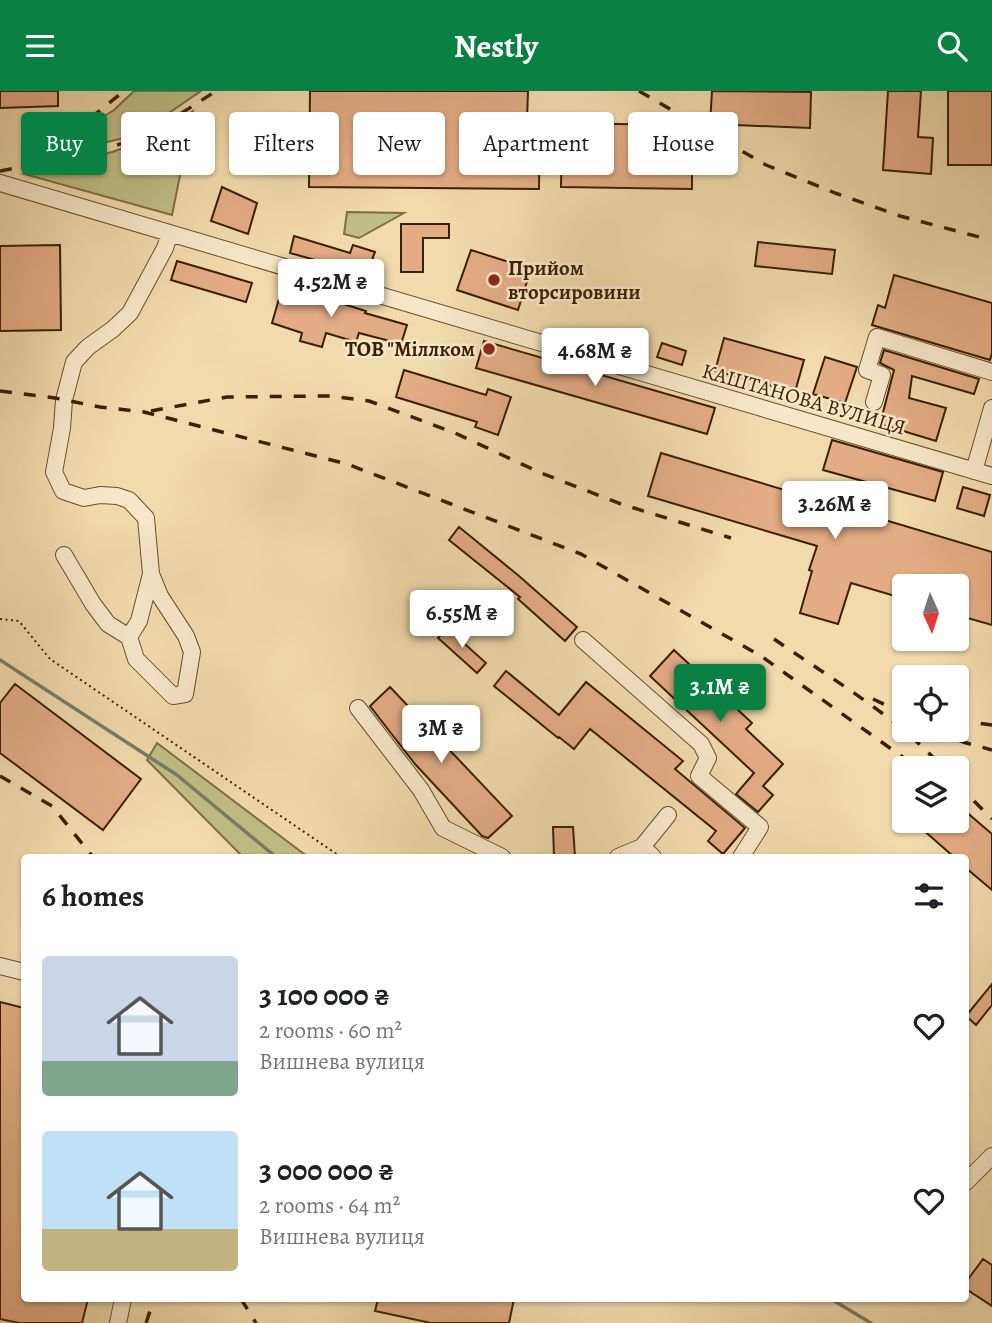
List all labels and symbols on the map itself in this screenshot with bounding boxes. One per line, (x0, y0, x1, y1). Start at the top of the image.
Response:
place label: Прийом вторсировини (508, 254, 641, 306)
pin: 4.52M ₴ (266, 259, 396, 319)
marker: Прийом вторсировини (486, 272, 502, 288)
pin: 4.68M ₴ (530, 329, 660, 388)
place label: ТОВ "Міллком (345, 335, 475, 363)
marker: ТОВ "Міллком (481, 341, 497, 357)
street label: КАШТАНОВА ВУЛИЦЯ (699, 356, 909, 442)
pin: 3.26M ₴ (770, 482, 900, 541)
north arrow (892, 574, 970, 651)
pin: 6.55M ₴ (397, 591, 527, 650)
pin: 3.1M ₴ (663, 665, 777, 724)
pin: 3M ₴ (400, 705, 482, 765)

